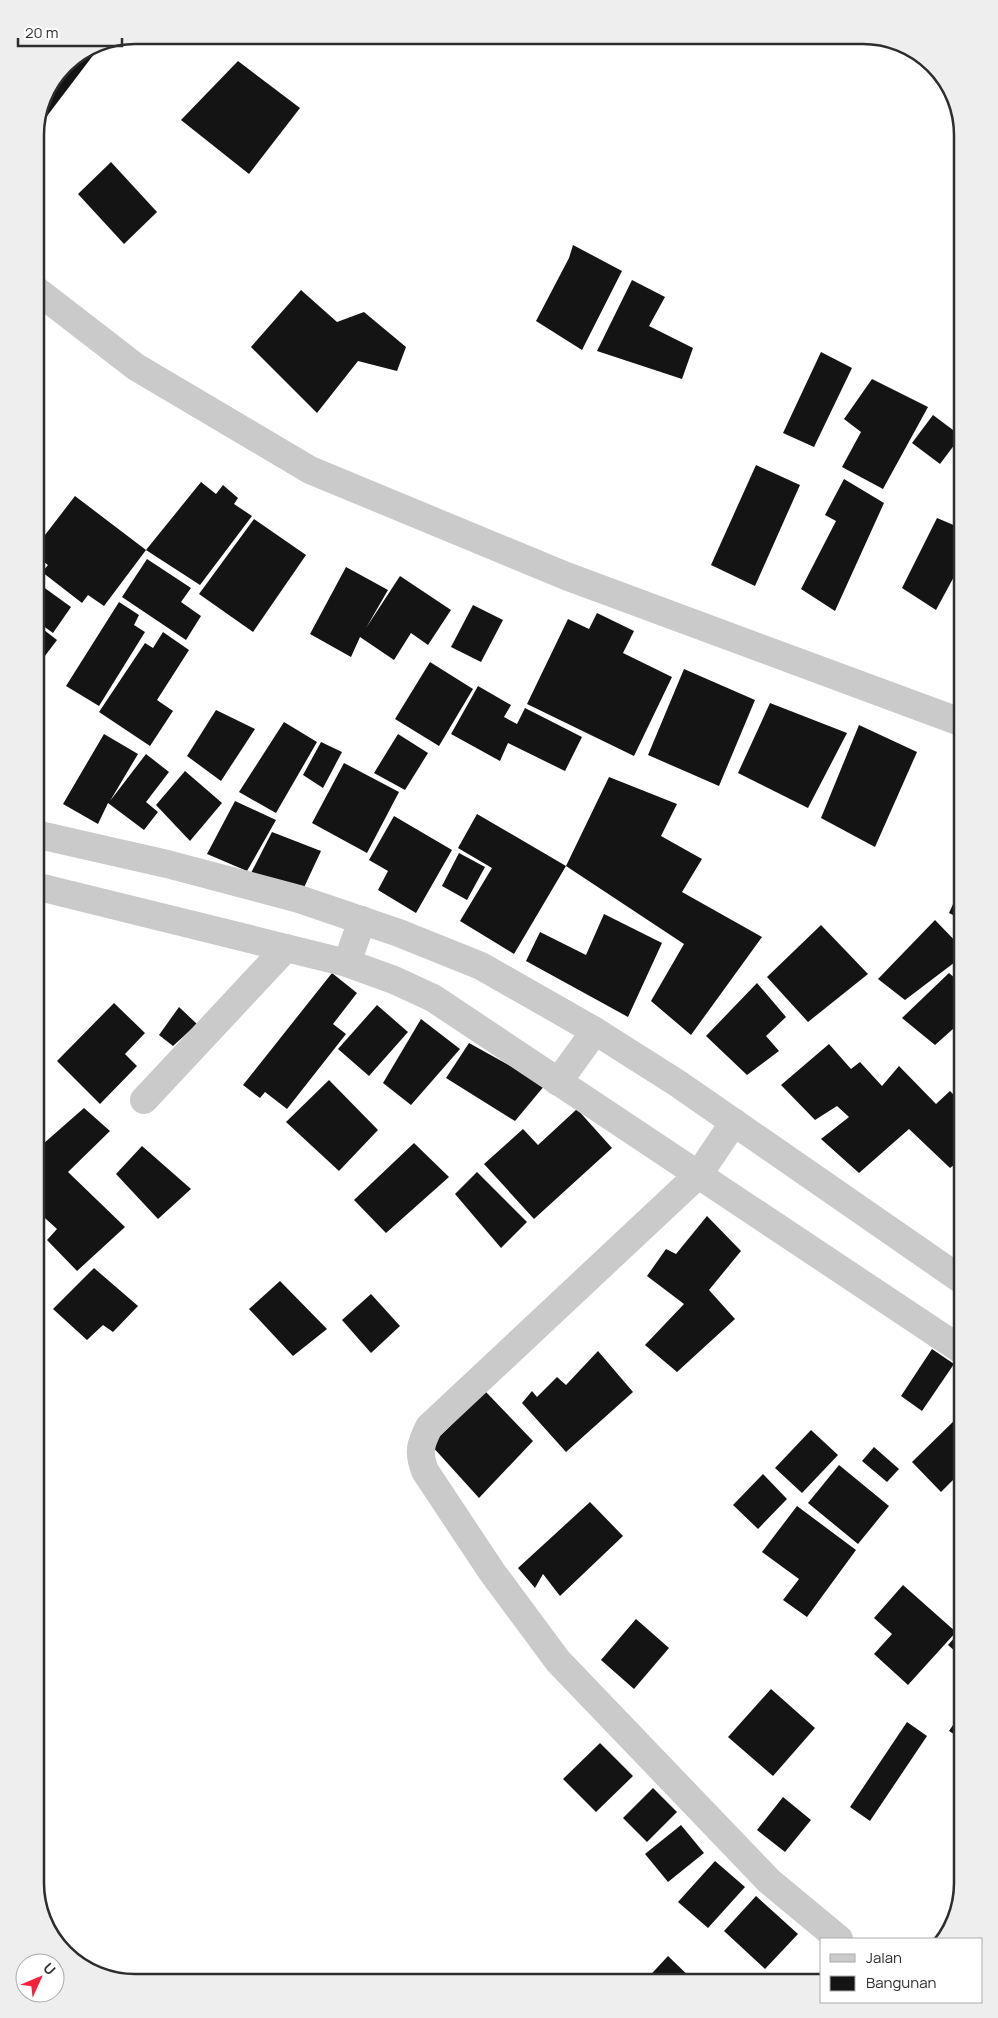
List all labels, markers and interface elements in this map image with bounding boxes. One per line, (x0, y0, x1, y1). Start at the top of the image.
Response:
scale bar (18, 15, 121, 47)
text: 20 m (25, 22, 58, 43)
legend (820, 1938, 983, 2003)
text: Jalan (866, 1947, 902, 1968)
north arrow (15, 1953, 65, 2003)
text: U (39, 1958, 60, 1979)
text: Bangunan (866, 1972, 936, 1993)

